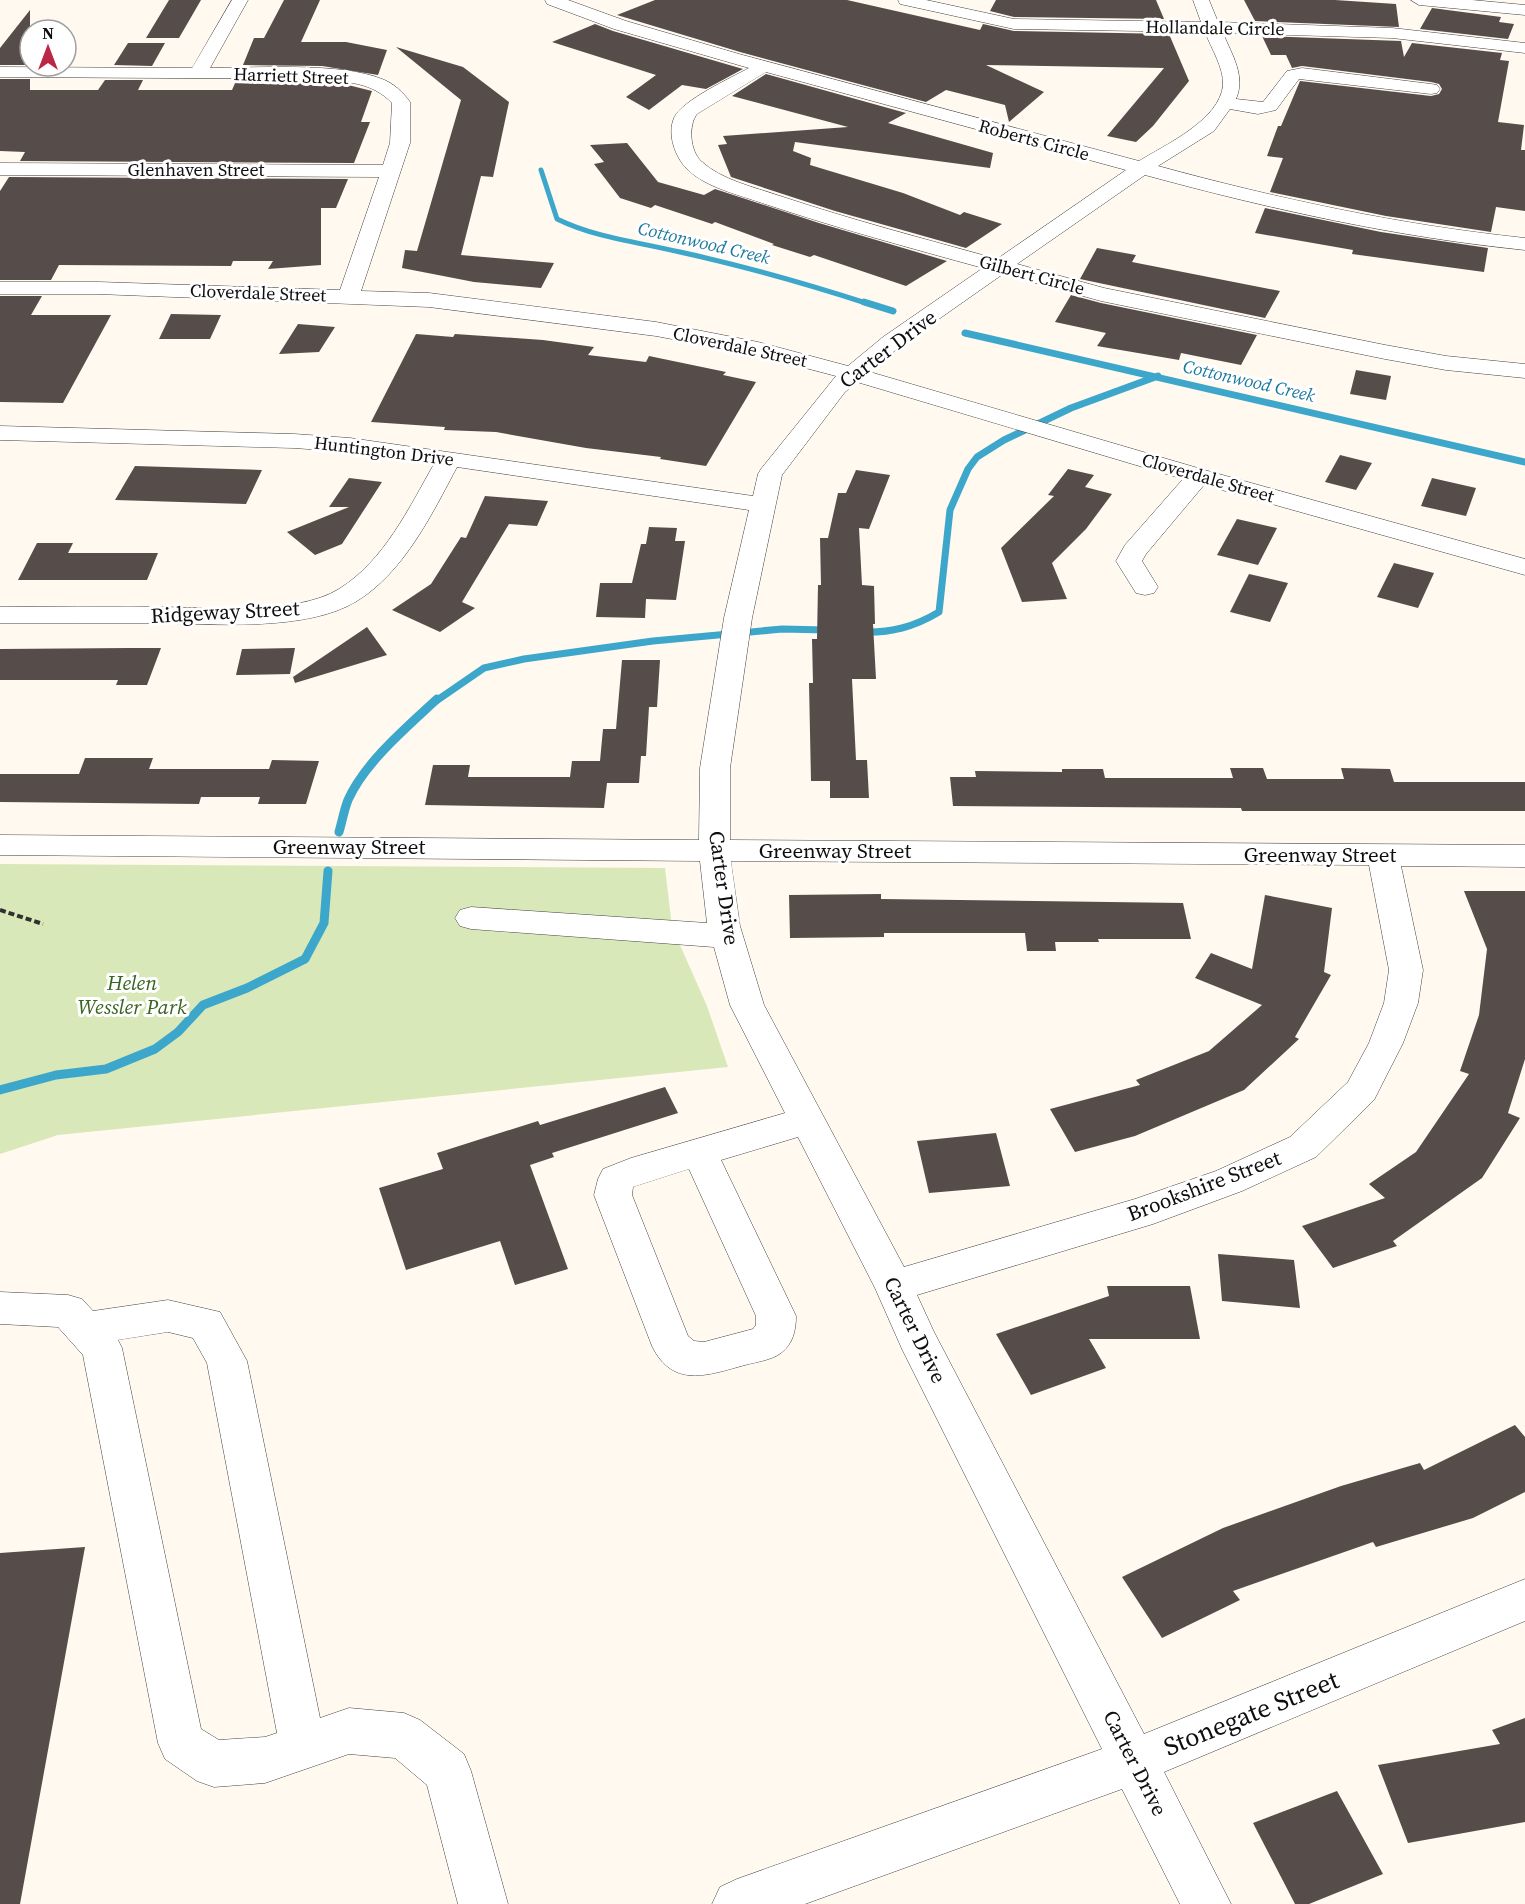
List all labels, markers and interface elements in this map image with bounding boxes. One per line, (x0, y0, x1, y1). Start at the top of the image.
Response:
street label: Hollandale Circle (1145, 14, 1285, 41)
north arrow (18, 18, 78, 78)
text: N (42, 22, 54, 44)
street label: Harriett Street (233, 61, 349, 90)
street label: Roberts Circle (976, 113, 1092, 166)
street label: Glenhaven Street (128, 157, 265, 182)
water label: Cottonwood Creek (636, 215, 773, 270)
street label: Gilbert Circle (977, 248, 1087, 301)
street label: Cloverdale Street (189, 278, 327, 307)
street label: Carter Drive (833, 302, 942, 395)
street label: Cloverdale Street (671, 320, 810, 373)
water label: Cottonwood Creek (1181, 353, 1318, 408)
street label: Huntington Drive (313, 430, 455, 471)
street label: Cloverdale Street (1139, 447, 1277, 508)
street label: Ridgeway Street (150, 593, 300, 630)
street label: Carter Drive (702, 829, 747, 947)
street label: Greenway Street (273, 832, 425, 861)
street label: Greenway Street (759, 836, 911, 865)
street label: Greenway Street (1244, 840, 1396, 869)
park label: Helen Wessler Park (77, 968, 187, 1021)
street label: Brookshire Street (1123, 1143, 1285, 1228)
street label: Carter Drive (877, 1272, 954, 1388)
street label: Stonegate Street (1158, 1661, 1344, 1765)
street label: Carter Drive (1096, 1705, 1174, 1821)

